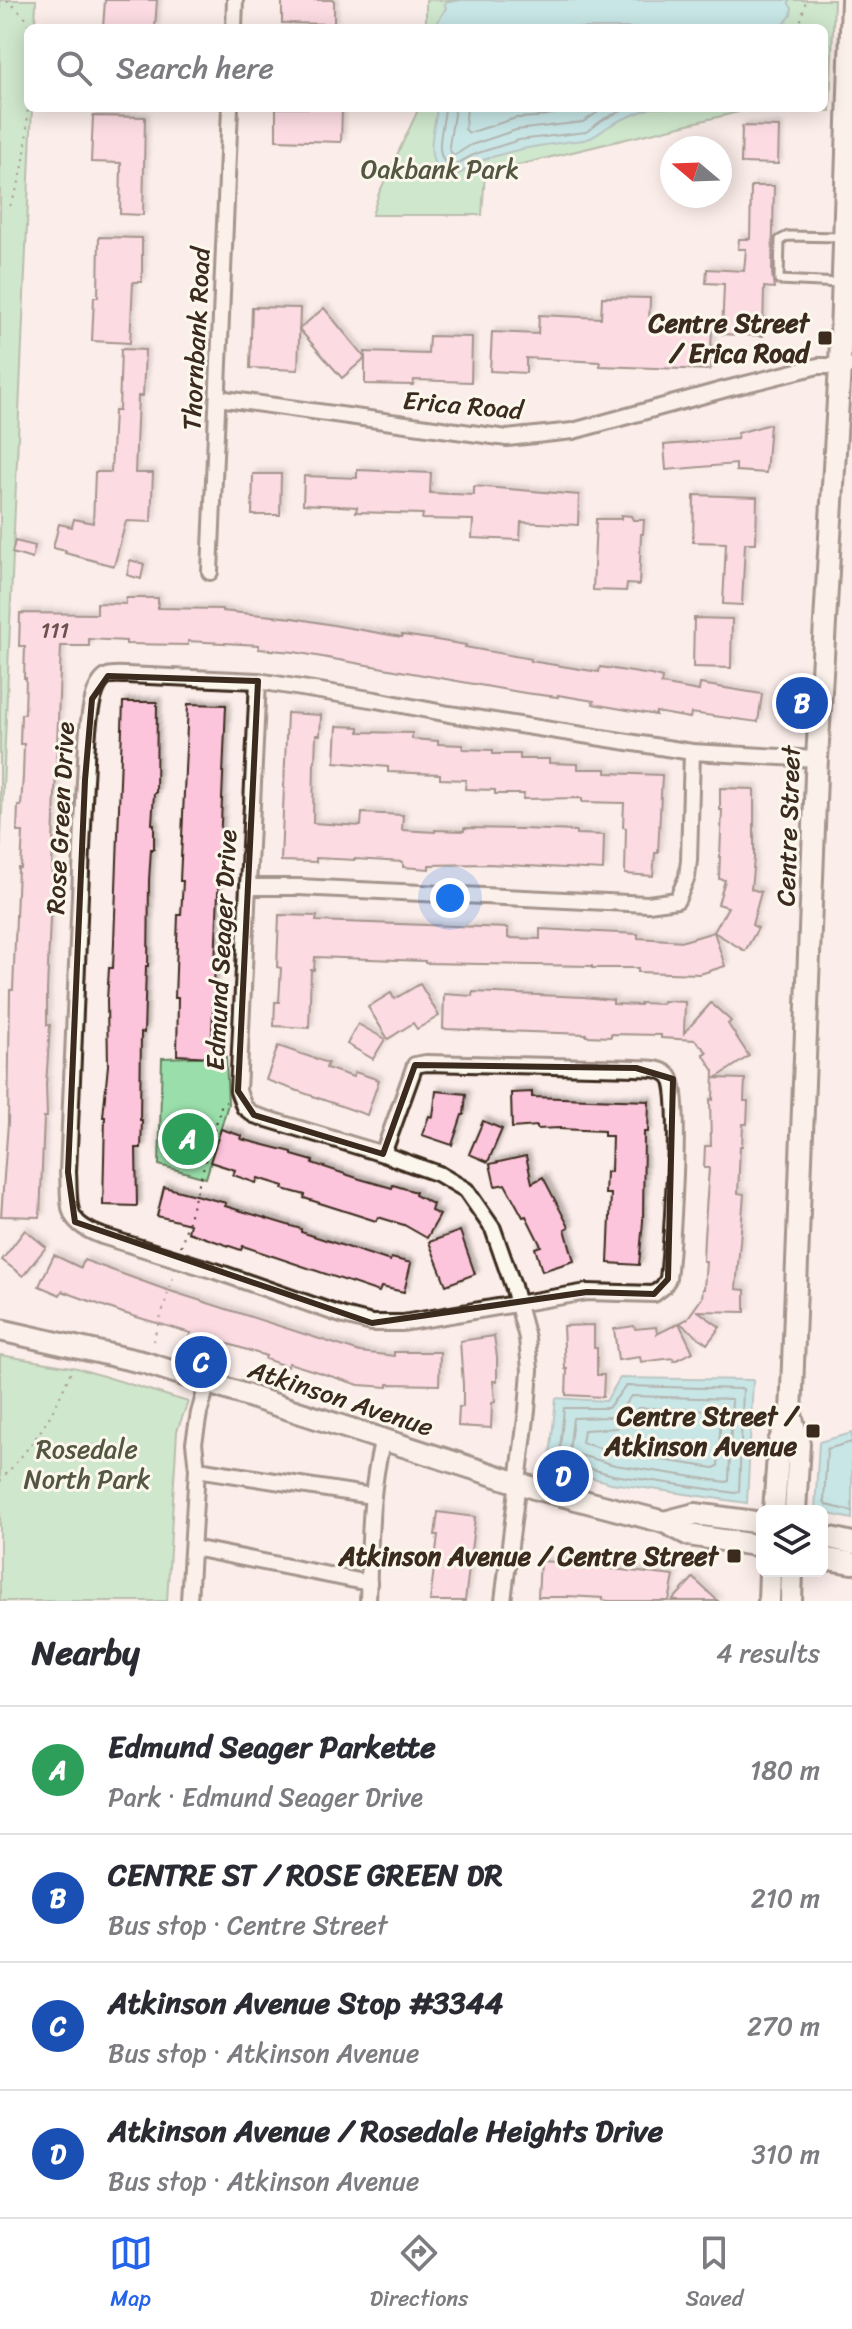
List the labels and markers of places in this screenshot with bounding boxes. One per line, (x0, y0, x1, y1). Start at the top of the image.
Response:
place label: Centre Street / Erica Road (648, 300, 811, 376)
marker: Centre Street / Erica Road (816, 329, 834, 347)
pin: B (776, 673, 828, 733)
pin: A (162, 1109, 214, 1169)
pin: C (175, 1332, 227, 1392)
place label: Centre Street / Atkinson Avenue (604, 1393, 800, 1469)
marker: Centre Street / Atkinson Avenue (804, 1422, 822, 1440)
pin: D (537, 1446, 589, 1506)
place label: Atkinson Avenue / Centre Street (338, 1533, 720, 1579)
marker: Atkinson Avenue / Centre Street (725, 1547, 743, 1565)

